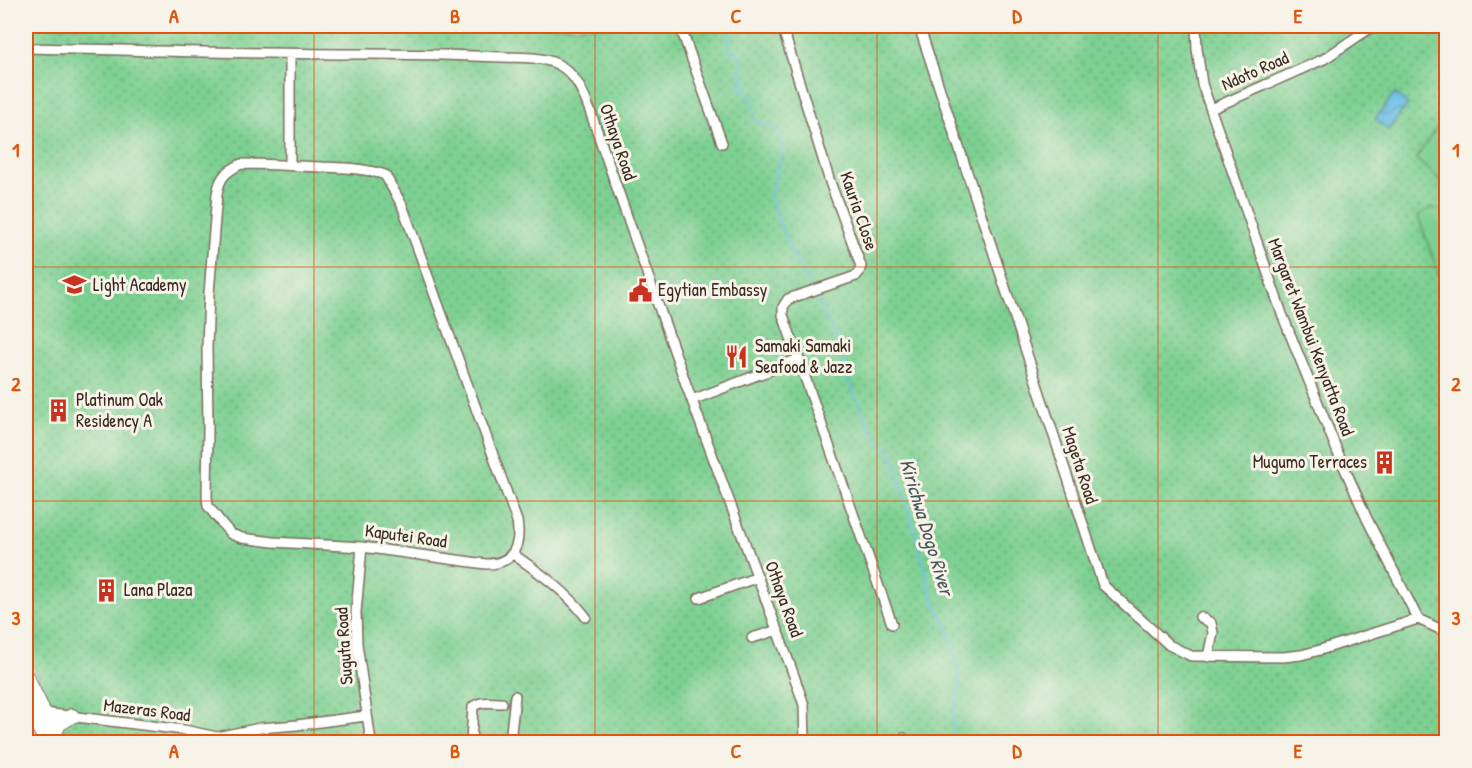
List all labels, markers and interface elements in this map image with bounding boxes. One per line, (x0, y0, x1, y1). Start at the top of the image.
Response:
text: A (169, 2, 179, 29)
text: B (450, 2, 460, 29)
text: C (731, 2, 742, 29)
text: D (1012, 2, 1022, 29)
text: E (1294, 2, 1303, 29)
street label: Ndoto Road (1217, 45, 1292, 96)
street label: Othaya Road (594, 100, 643, 183)
text: 1 (12, 136, 20, 163)
text: 1 (1452, 136, 1460, 163)
street label: Kauria Close (834, 168, 885, 254)
street label: Margaret Wambui Kenyatta Road (1262, 234, 1361, 439)
school or university icon: Light Academy (62, 272, 88, 298)
place label: Light Academy (93, 272, 187, 297)
public building icon: Egytian Embassy (627, 277, 653, 303)
place label: Egytian Embassy (658, 277, 768, 302)
place label: Samaki Samaki Seafood & Jazz (755, 333, 853, 379)
restaurant icon: Samaki Samaki Seafood & Jazz (724, 343, 750, 369)
text: 2 (11, 370, 21, 397)
text: 2 (1451, 370, 1461, 397)
place label: Platinum Oak Residency A (76, 387, 164, 433)
building icon: Platinum Oak Residency A (45, 397, 71, 423)
street label: Mageta Road (1056, 423, 1105, 507)
place label: Mugumo Terraces (1253, 449, 1367, 474)
building icon: Mugumo Terraces (1372, 449, 1398, 475)
water label: Kirichwa Dogo River (893, 455, 962, 601)
street label: Kaputei Road (364, 517, 449, 554)
street label: Othaya Road (759, 557, 810, 640)
building icon: Lana Plaza (93, 577, 119, 603)
place label: Lana Plaza (124, 577, 192, 602)
text: 3 (12, 604, 21, 631)
text: 3 (1452, 604, 1461, 631)
street label: Suguta Road (328, 606, 359, 686)
street label: Mazeras Road (102, 692, 192, 727)
text: A (169, 737, 179, 764)
text: B (450, 737, 460, 764)
text: C (731, 737, 742, 764)
text: D (1012, 737, 1022, 764)
text: E (1294, 737, 1303, 764)

